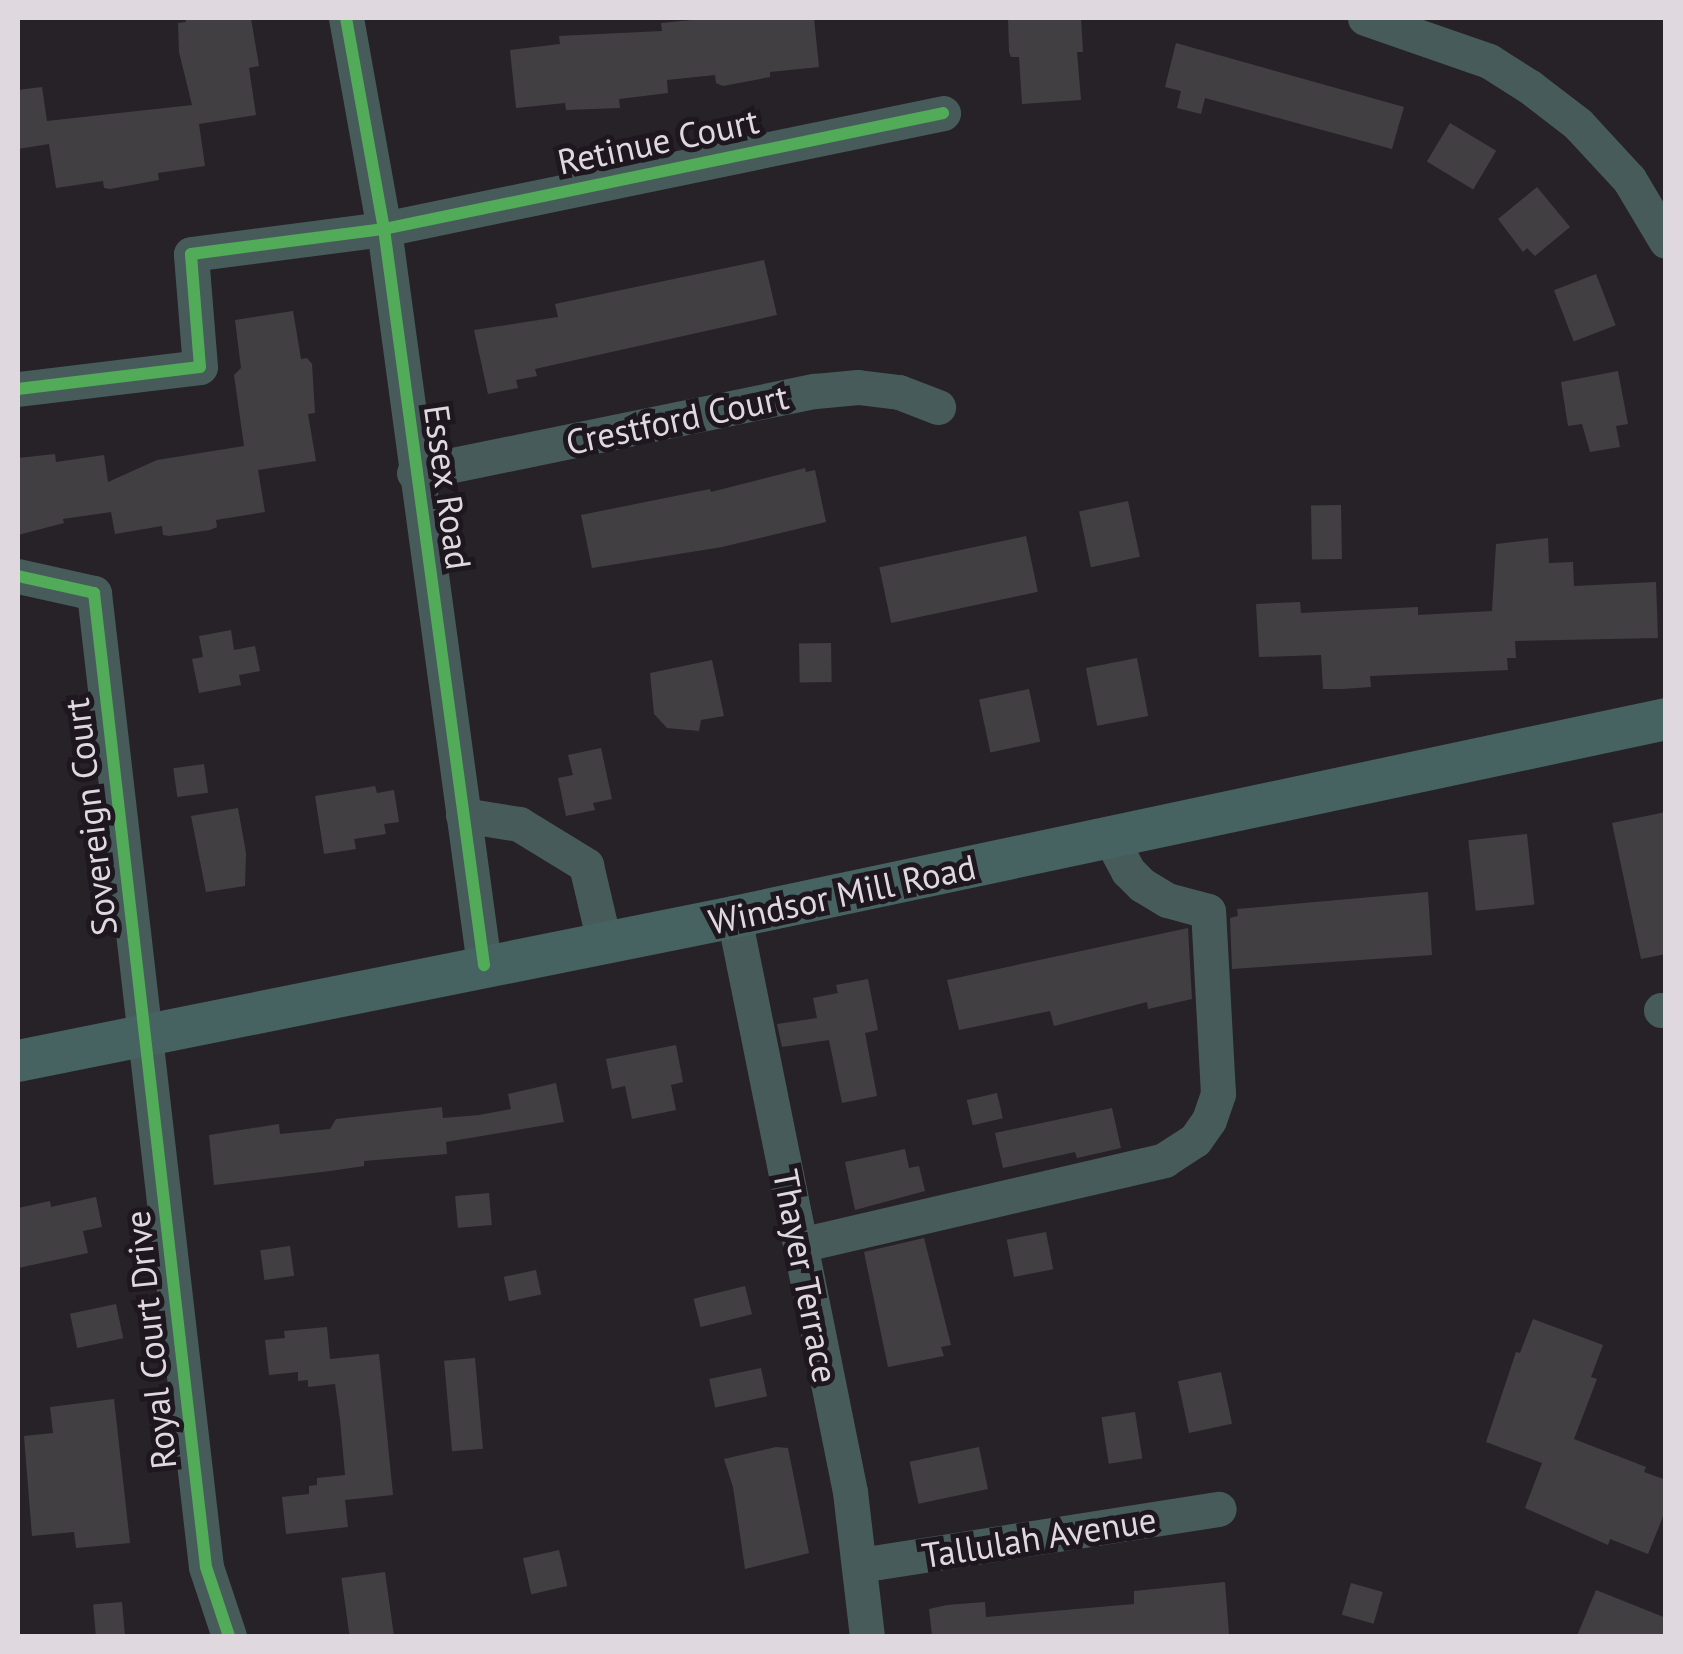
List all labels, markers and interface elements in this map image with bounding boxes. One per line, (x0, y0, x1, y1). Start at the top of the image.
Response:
street label: Retinue Court (554, 99, 762, 183)
street label: Crestford Court (562, 375, 792, 463)
street label: Essex Road (416, 402, 480, 572)
street label: Sovereign Court (55, 696, 125, 938)
street label: Windsor Mill Road (705, 845, 979, 943)
street label: Thayer Terrace (765, 1165, 847, 1387)
street label: Royal Court Drive (116, 1209, 184, 1471)
street label: Tallulah Avenue (918, 1498, 1160, 1576)

